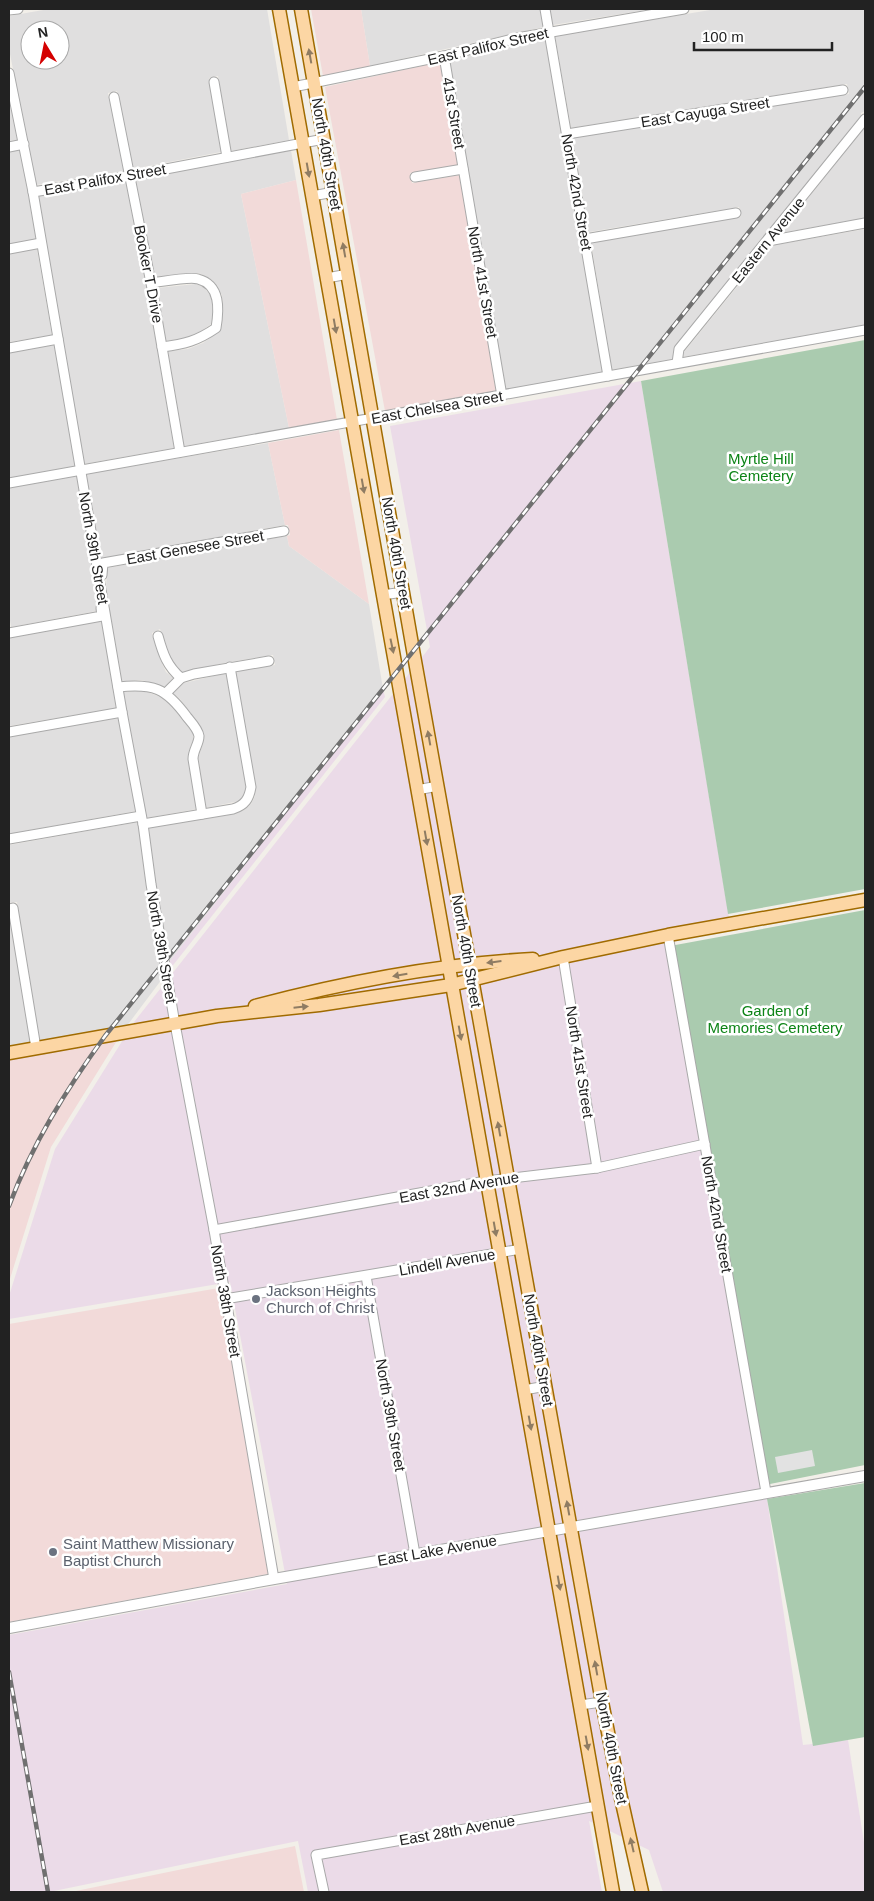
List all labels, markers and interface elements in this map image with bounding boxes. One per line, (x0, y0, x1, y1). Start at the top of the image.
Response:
north arrow (20, 20, 70, 70)
scale bar (694, 20, 832, 52)
text: N (36, 23, 49, 41)
street label: East Palifox Street (426, 24, 551, 68)
text: 100 m (702, 28, 744, 45)
one-way arrow (305, 48, 313, 64)
street label: 41st Street (439, 76, 469, 151)
street label: East Cayuga Street (639, 93, 771, 131)
street label: North 40th Street (309, 96, 345, 213)
street label: North 42nd Street (558, 132, 596, 253)
street label: East Palifox Street (43, 160, 168, 198)
one-way arrow (304, 162, 312, 178)
street label: Eastern Avenue (728, 194, 808, 286)
street label: Booker T Drive (131, 224, 167, 324)
street label: North 41st Street (465, 225, 501, 340)
one-way arrow (339, 242, 347, 258)
one-way arrow (332, 318, 340, 334)
street label: East Chelsea Street (370, 387, 505, 427)
park label: Myrtle Hill Cemetery (728, 450, 794, 484)
one-way arrow (360, 478, 368, 494)
street label: North 39th Street (76, 490, 112, 607)
street label: North 40th Street (379, 495, 415, 612)
street label: East Genesee Street (125, 526, 266, 567)
one-way arrow (389, 638, 397, 654)
one-way arrow (425, 730, 433, 746)
one-way arrow (422, 830, 430, 846)
street label: North 39th Street (144, 889, 180, 1006)
street label: North 40th Street (449, 893, 485, 1010)
one-way arrow (486, 958, 502, 966)
one-way arrow (392, 972, 408, 980)
park label: Garden of Memories Cemetery (707, 1002, 843, 1036)
one-way arrow (293, 1003, 309, 1011)
street label: North 41st Street (563, 1005, 597, 1120)
one-way arrow (456, 1025, 464, 1041)
one-way arrow (495, 1121, 503, 1137)
street label: North 42nd Street (698, 1154, 736, 1275)
street label: East 32nd Avenue (398, 1168, 520, 1206)
one-way arrow (491, 1221, 499, 1237)
street label: North 38th Street (208, 1243, 244, 1360)
street label: Lindell Avenue (398, 1245, 496, 1279)
place label: Jackson Heights Church of Christ (266, 1282, 376, 1316)
street label: North 40th Street (521, 1292, 557, 1409)
marker: Jackson Heights Church of Christ (250, 1293, 262, 1305)
street label: North 39th Street (373, 1357, 409, 1474)
one-way arrow (526, 1416, 534, 1432)
one-way arrow (563, 1500, 571, 1516)
street label: East Lake Avenue (376, 1531, 498, 1569)
place label: Saint Matthew Missionary Baptist Church (63, 1535, 234, 1569)
marker: Saint Matthew Missionary Baptist Church (47, 1546, 59, 1558)
one-way arrow (555, 1575, 563, 1591)
one-way arrow (592, 1660, 600, 1676)
street label: North 40th Street (593, 1690, 631, 1807)
one-way arrow (583, 1736, 591, 1752)
street label: East 28th Avenue (398, 1811, 516, 1849)
one-way arrow (628, 1837, 636, 1852)

